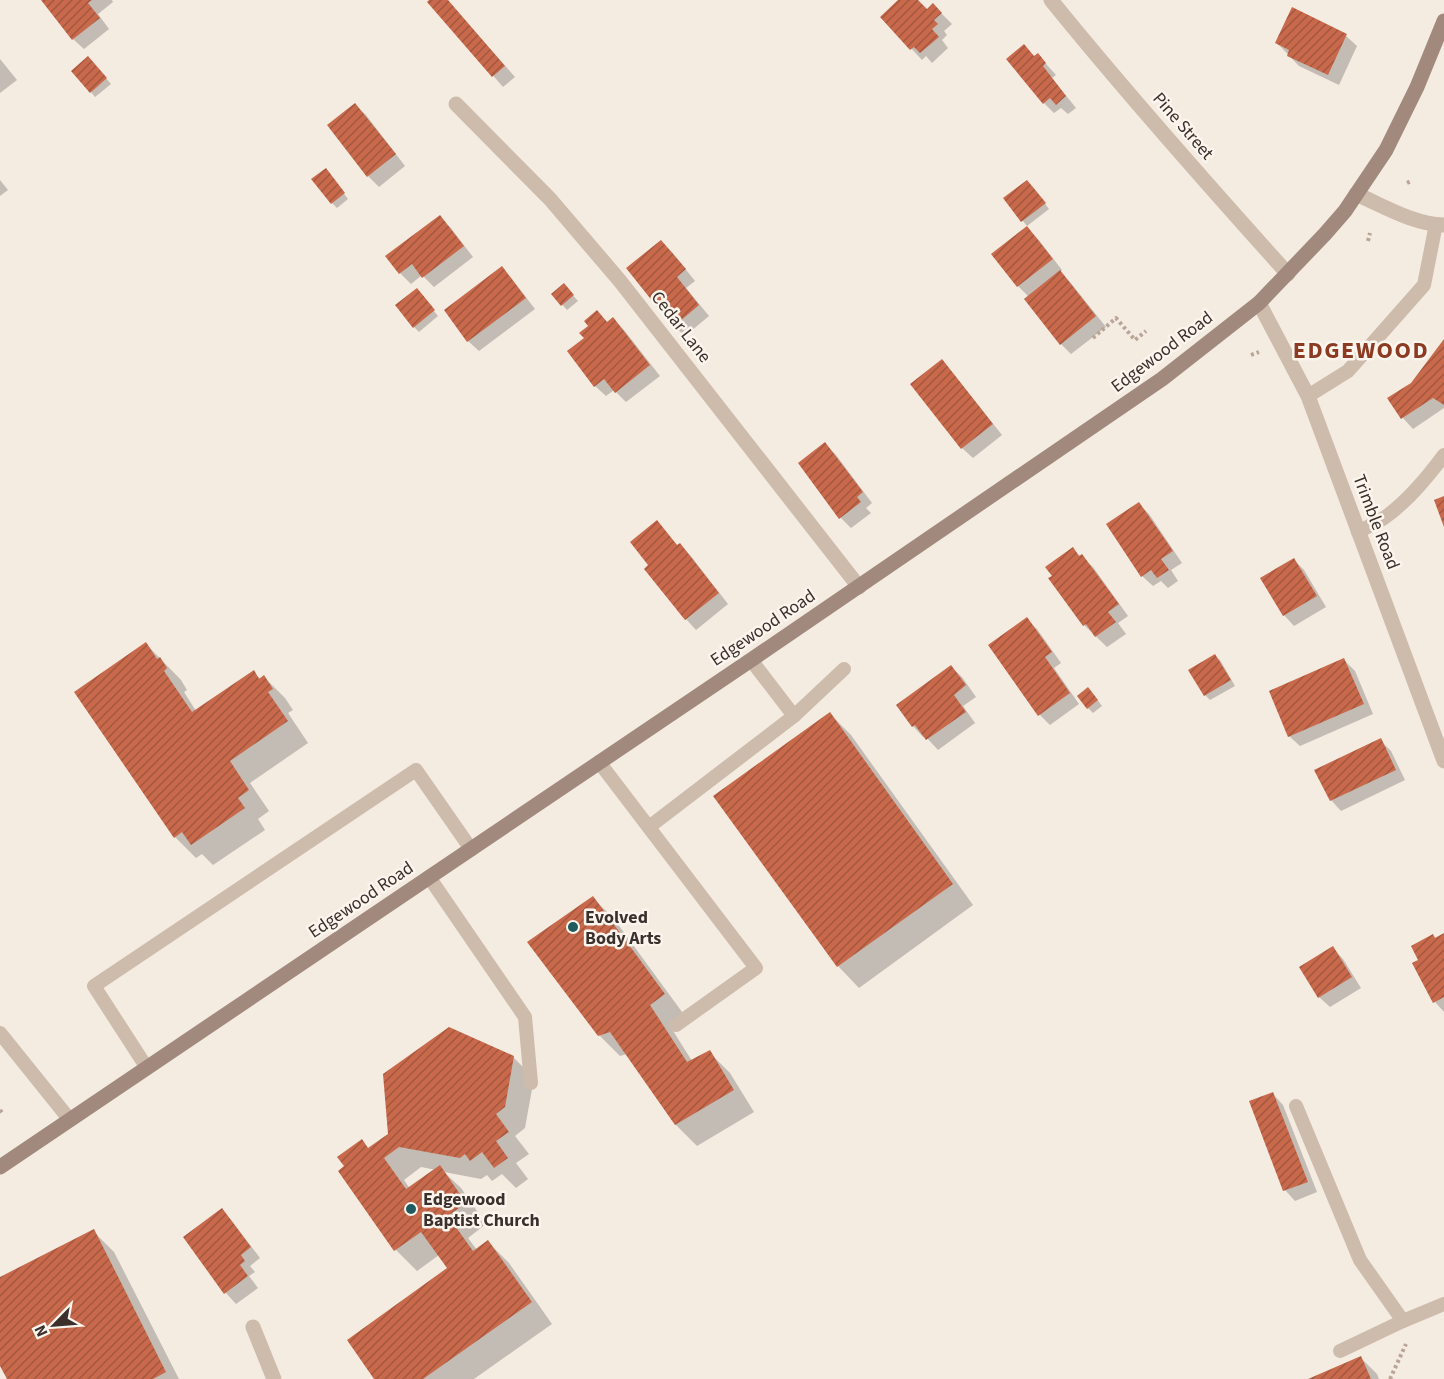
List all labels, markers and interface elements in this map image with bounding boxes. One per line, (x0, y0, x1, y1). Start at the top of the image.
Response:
street label: Pine Street (1147, 87, 1219, 165)
street label: Cedar Lane (645, 286, 717, 368)
street label: Edgewood Road (1106, 305, 1218, 399)
district label: EDGEWOOD (1293, 333, 1429, 368)
street label: Trimble Road (1346, 471, 1406, 573)
street label: Edgewood Road (706, 584, 820, 672)
street label: Edgewood Road (304, 856, 418, 944)
place label: Evolved Body Arts (585, 905, 661, 951)
marker: Evolved Body Arts (566, 920, 580, 934)
place label: Edgewood Baptist Church (423, 1187, 540, 1233)
marker: Edgewood Baptist Church (404, 1202, 418, 1216)
north arrow (24, 1295, 84, 1355)
text: N (29, 1321, 54, 1340)

